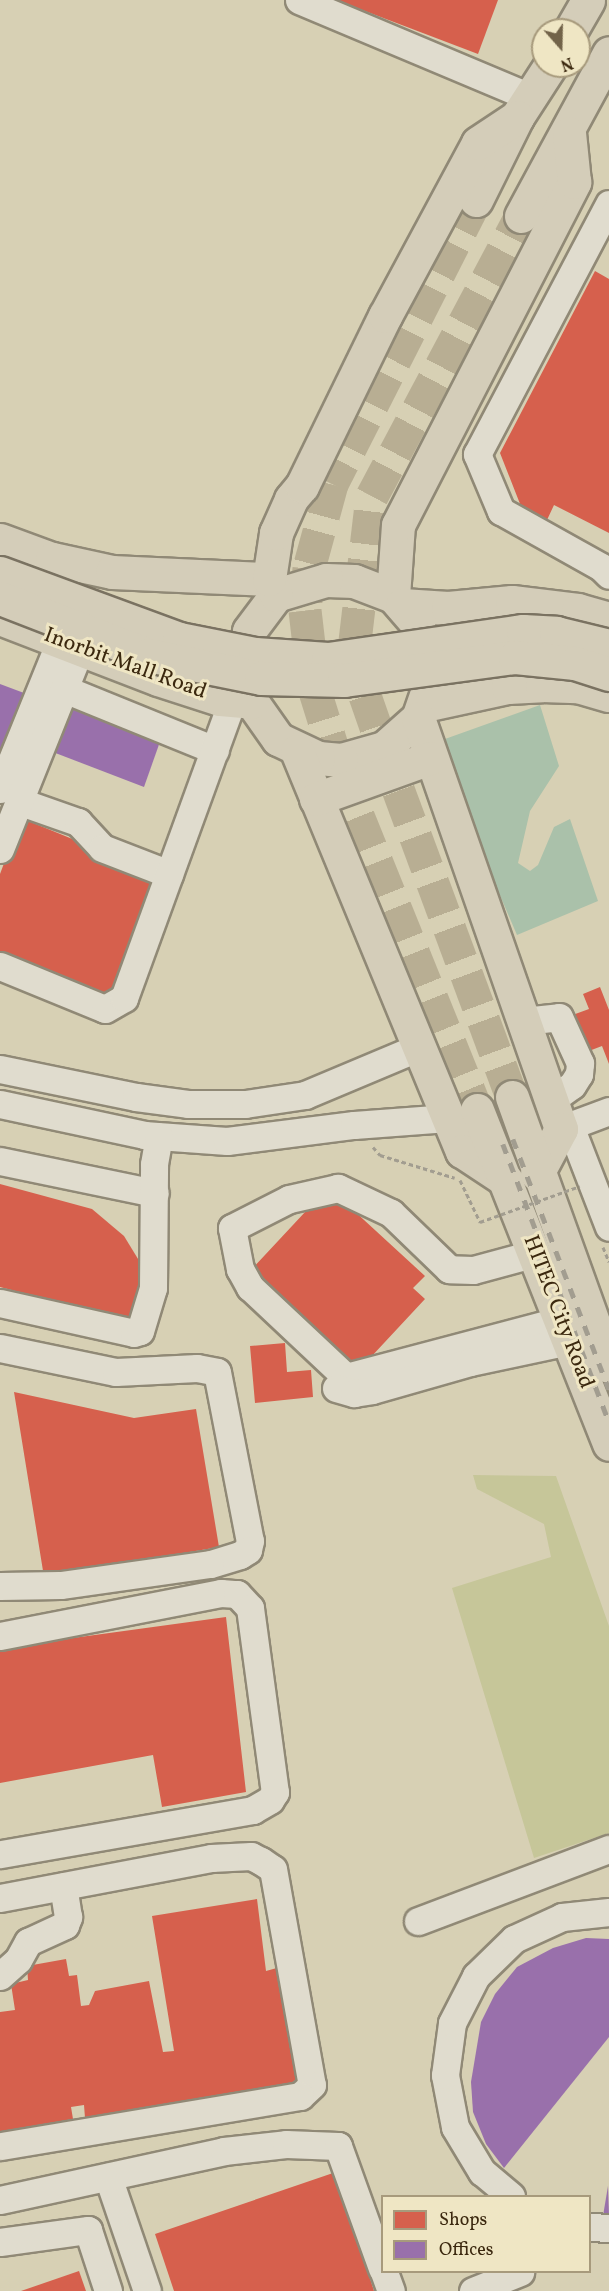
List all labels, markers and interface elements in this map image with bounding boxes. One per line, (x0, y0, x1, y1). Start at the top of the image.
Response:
north arrow (531, 18, 591, 78)
text: N (557, 51, 576, 75)
street label: Inorbit Mall Road (40, 622, 210, 706)
street label: HITEC City Road (517, 1231, 599, 1393)
legend (381, 2195, 591, 2273)
text: Shops (439, 2208, 487, 2233)
text: Offices (439, 2238, 494, 2263)

